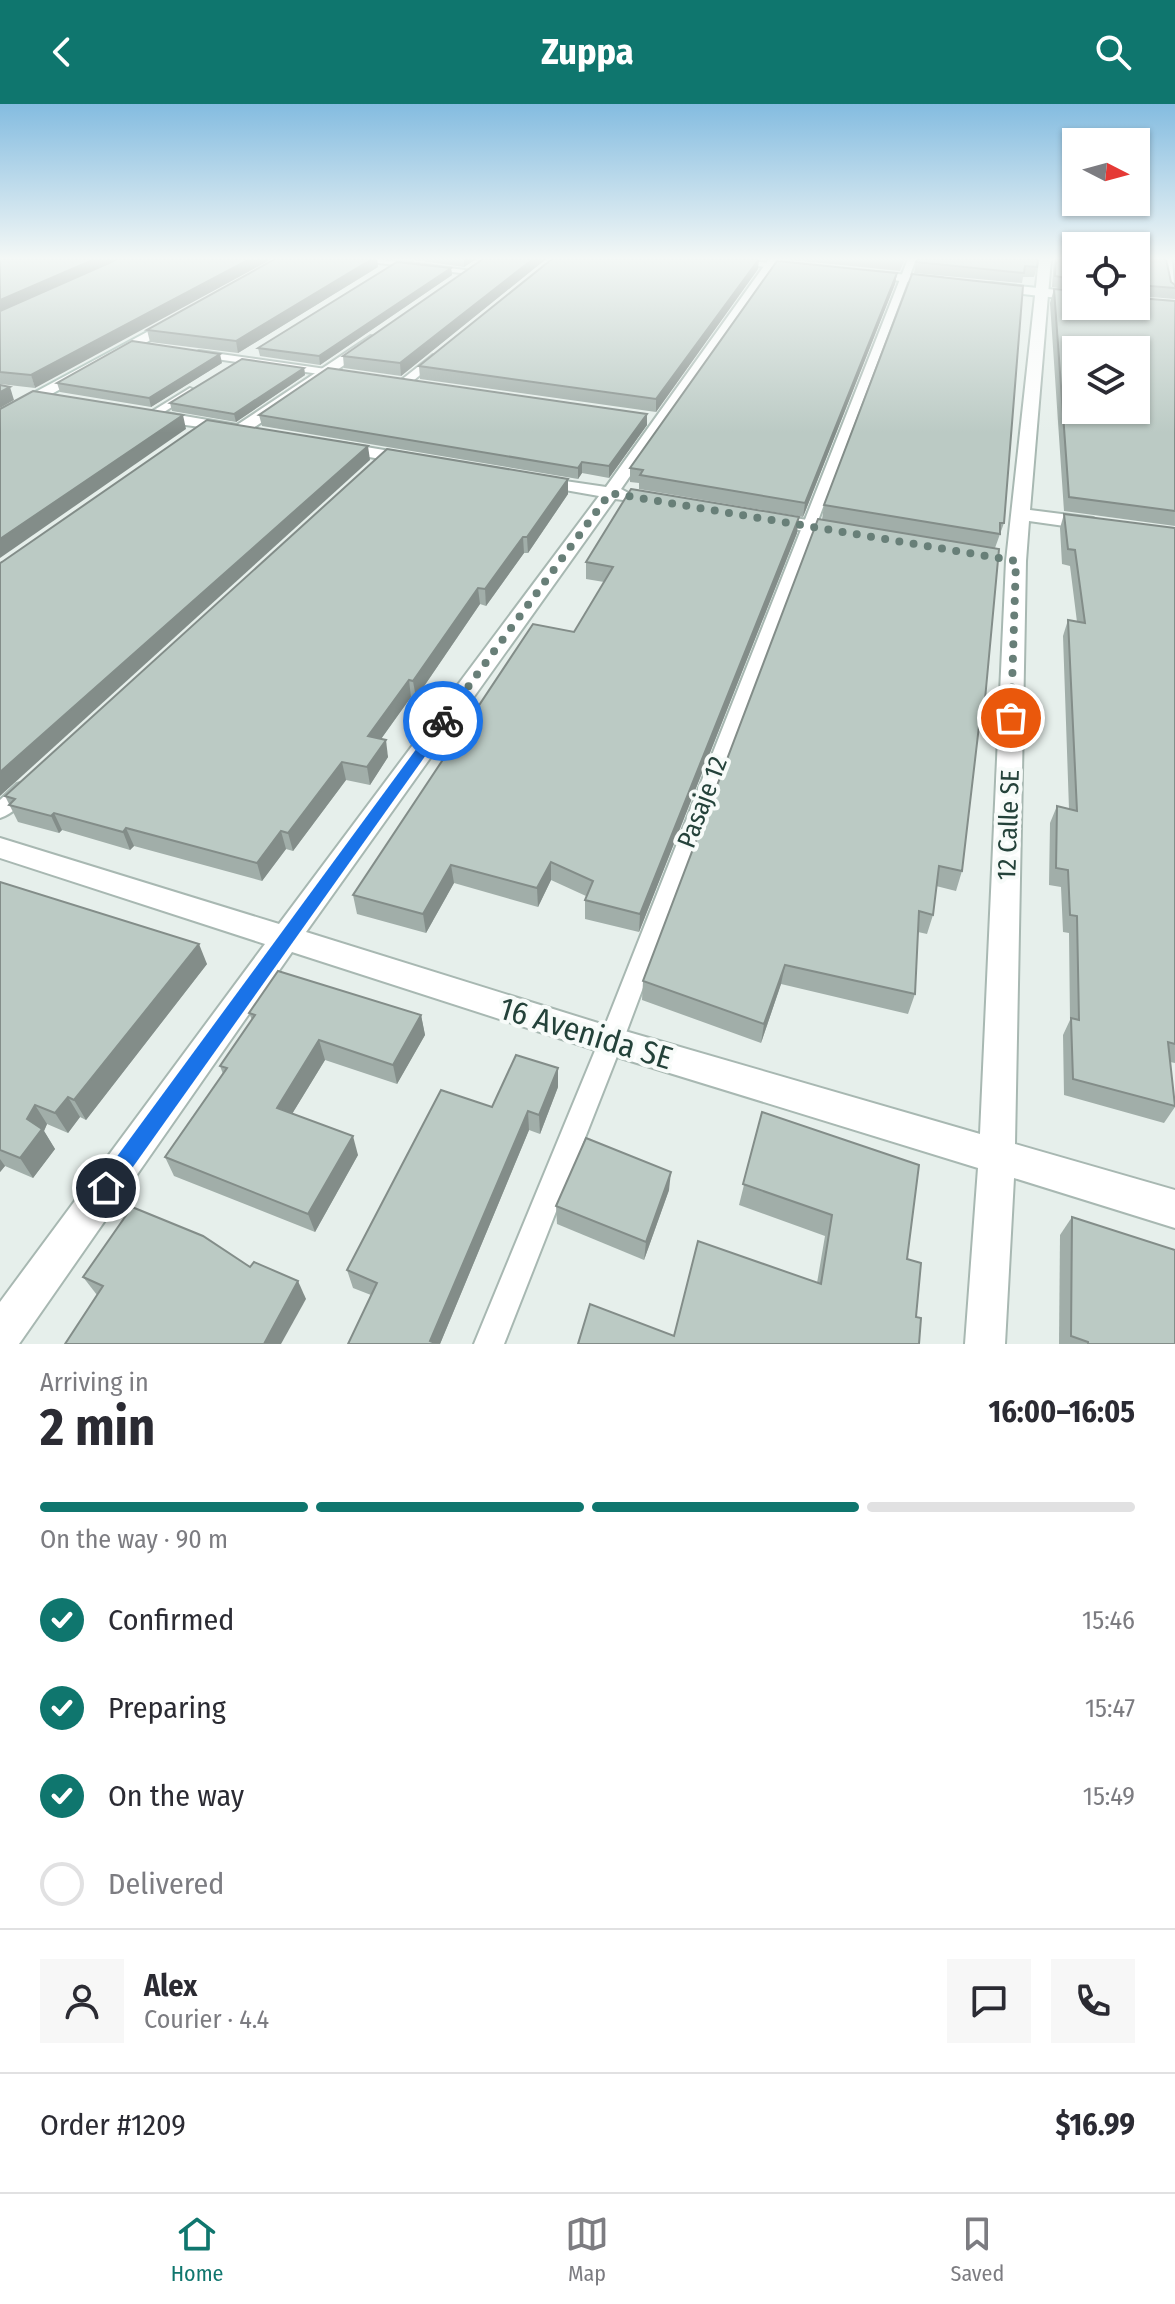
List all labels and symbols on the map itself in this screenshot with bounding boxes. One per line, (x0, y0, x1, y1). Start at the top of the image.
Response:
north arrow (1062, 128, 1150, 216)
courier (403, 681, 483, 761)
pin (977, 684, 1045, 752)
street label: Pasaje 12 (671, 752, 734, 852)
street label: 12 Calle SE (991, 769, 1026, 881)
street label: 16 Avenida SE (495, 989, 677, 1077)
pin (72, 1154, 140, 1222)

